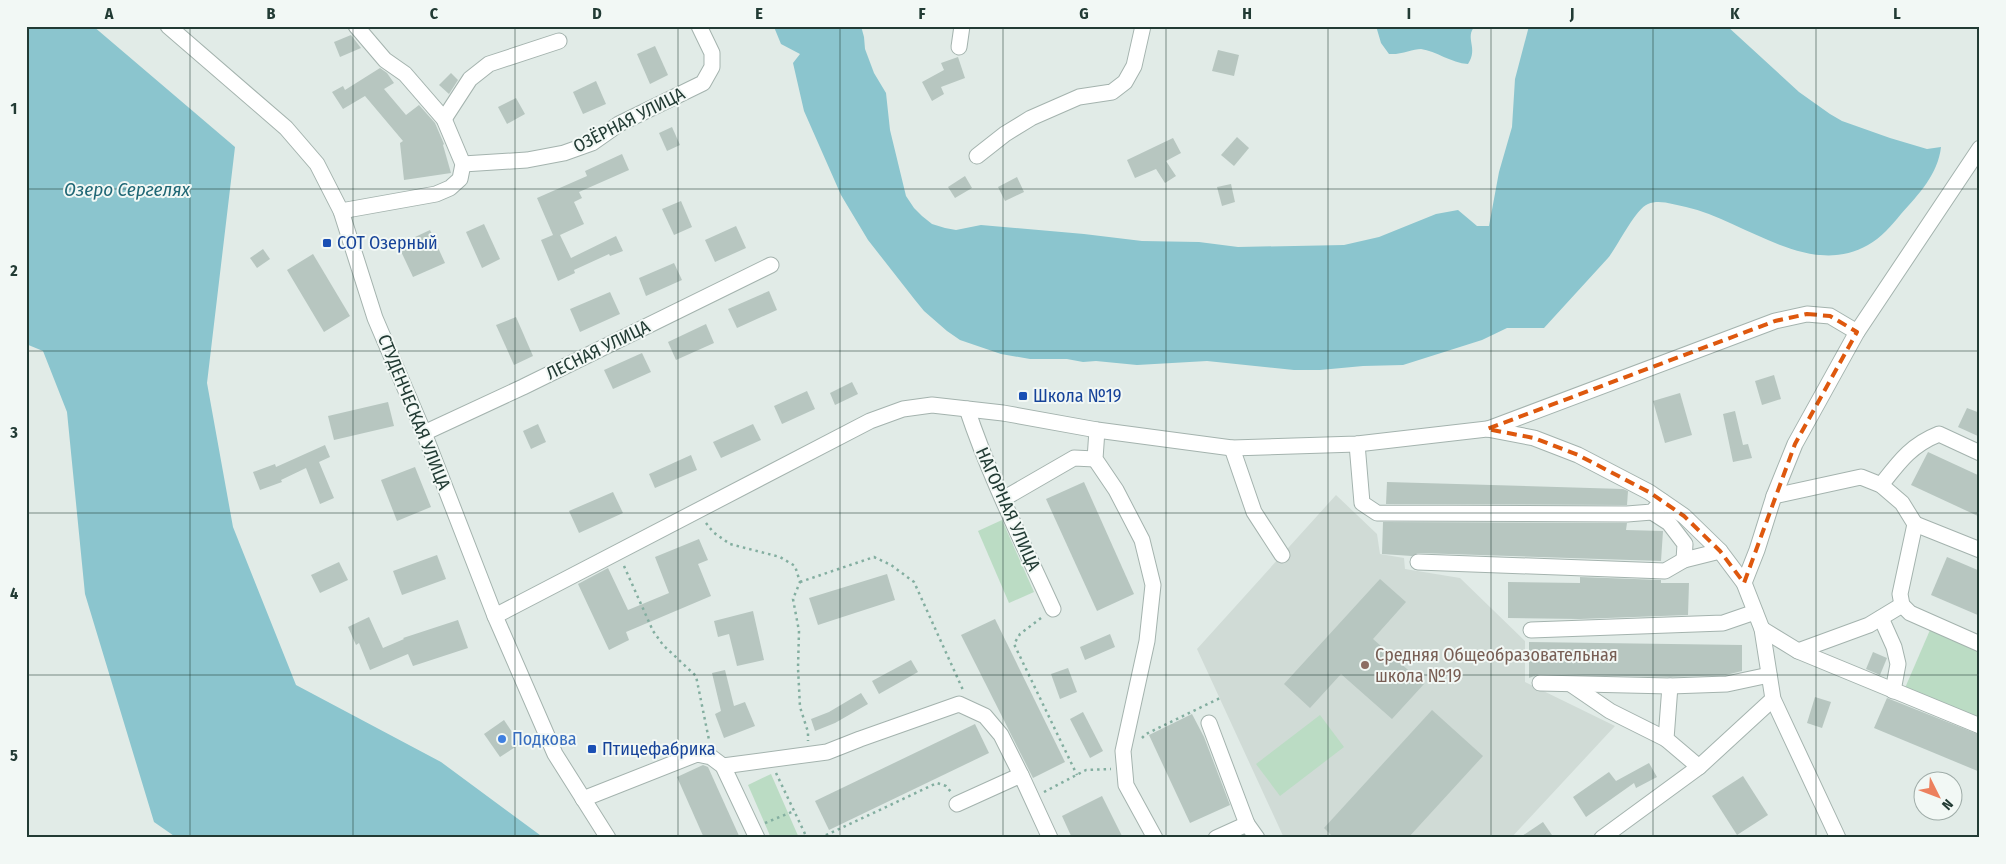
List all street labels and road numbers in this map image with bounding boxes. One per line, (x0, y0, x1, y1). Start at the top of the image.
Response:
street label: ОЗЁРНАЯ УЛИЦА (570, 82, 689, 158)
street label: ЛЕСНАЯ УЛИЦА (543, 315, 654, 385)
street label: СТУДЕНЧЕСКАЯ УЛИЦА (373, 331, 455, 493)
street label: НАГОРНАЯ УЛИЦА (971, 444, 1045, 575)

